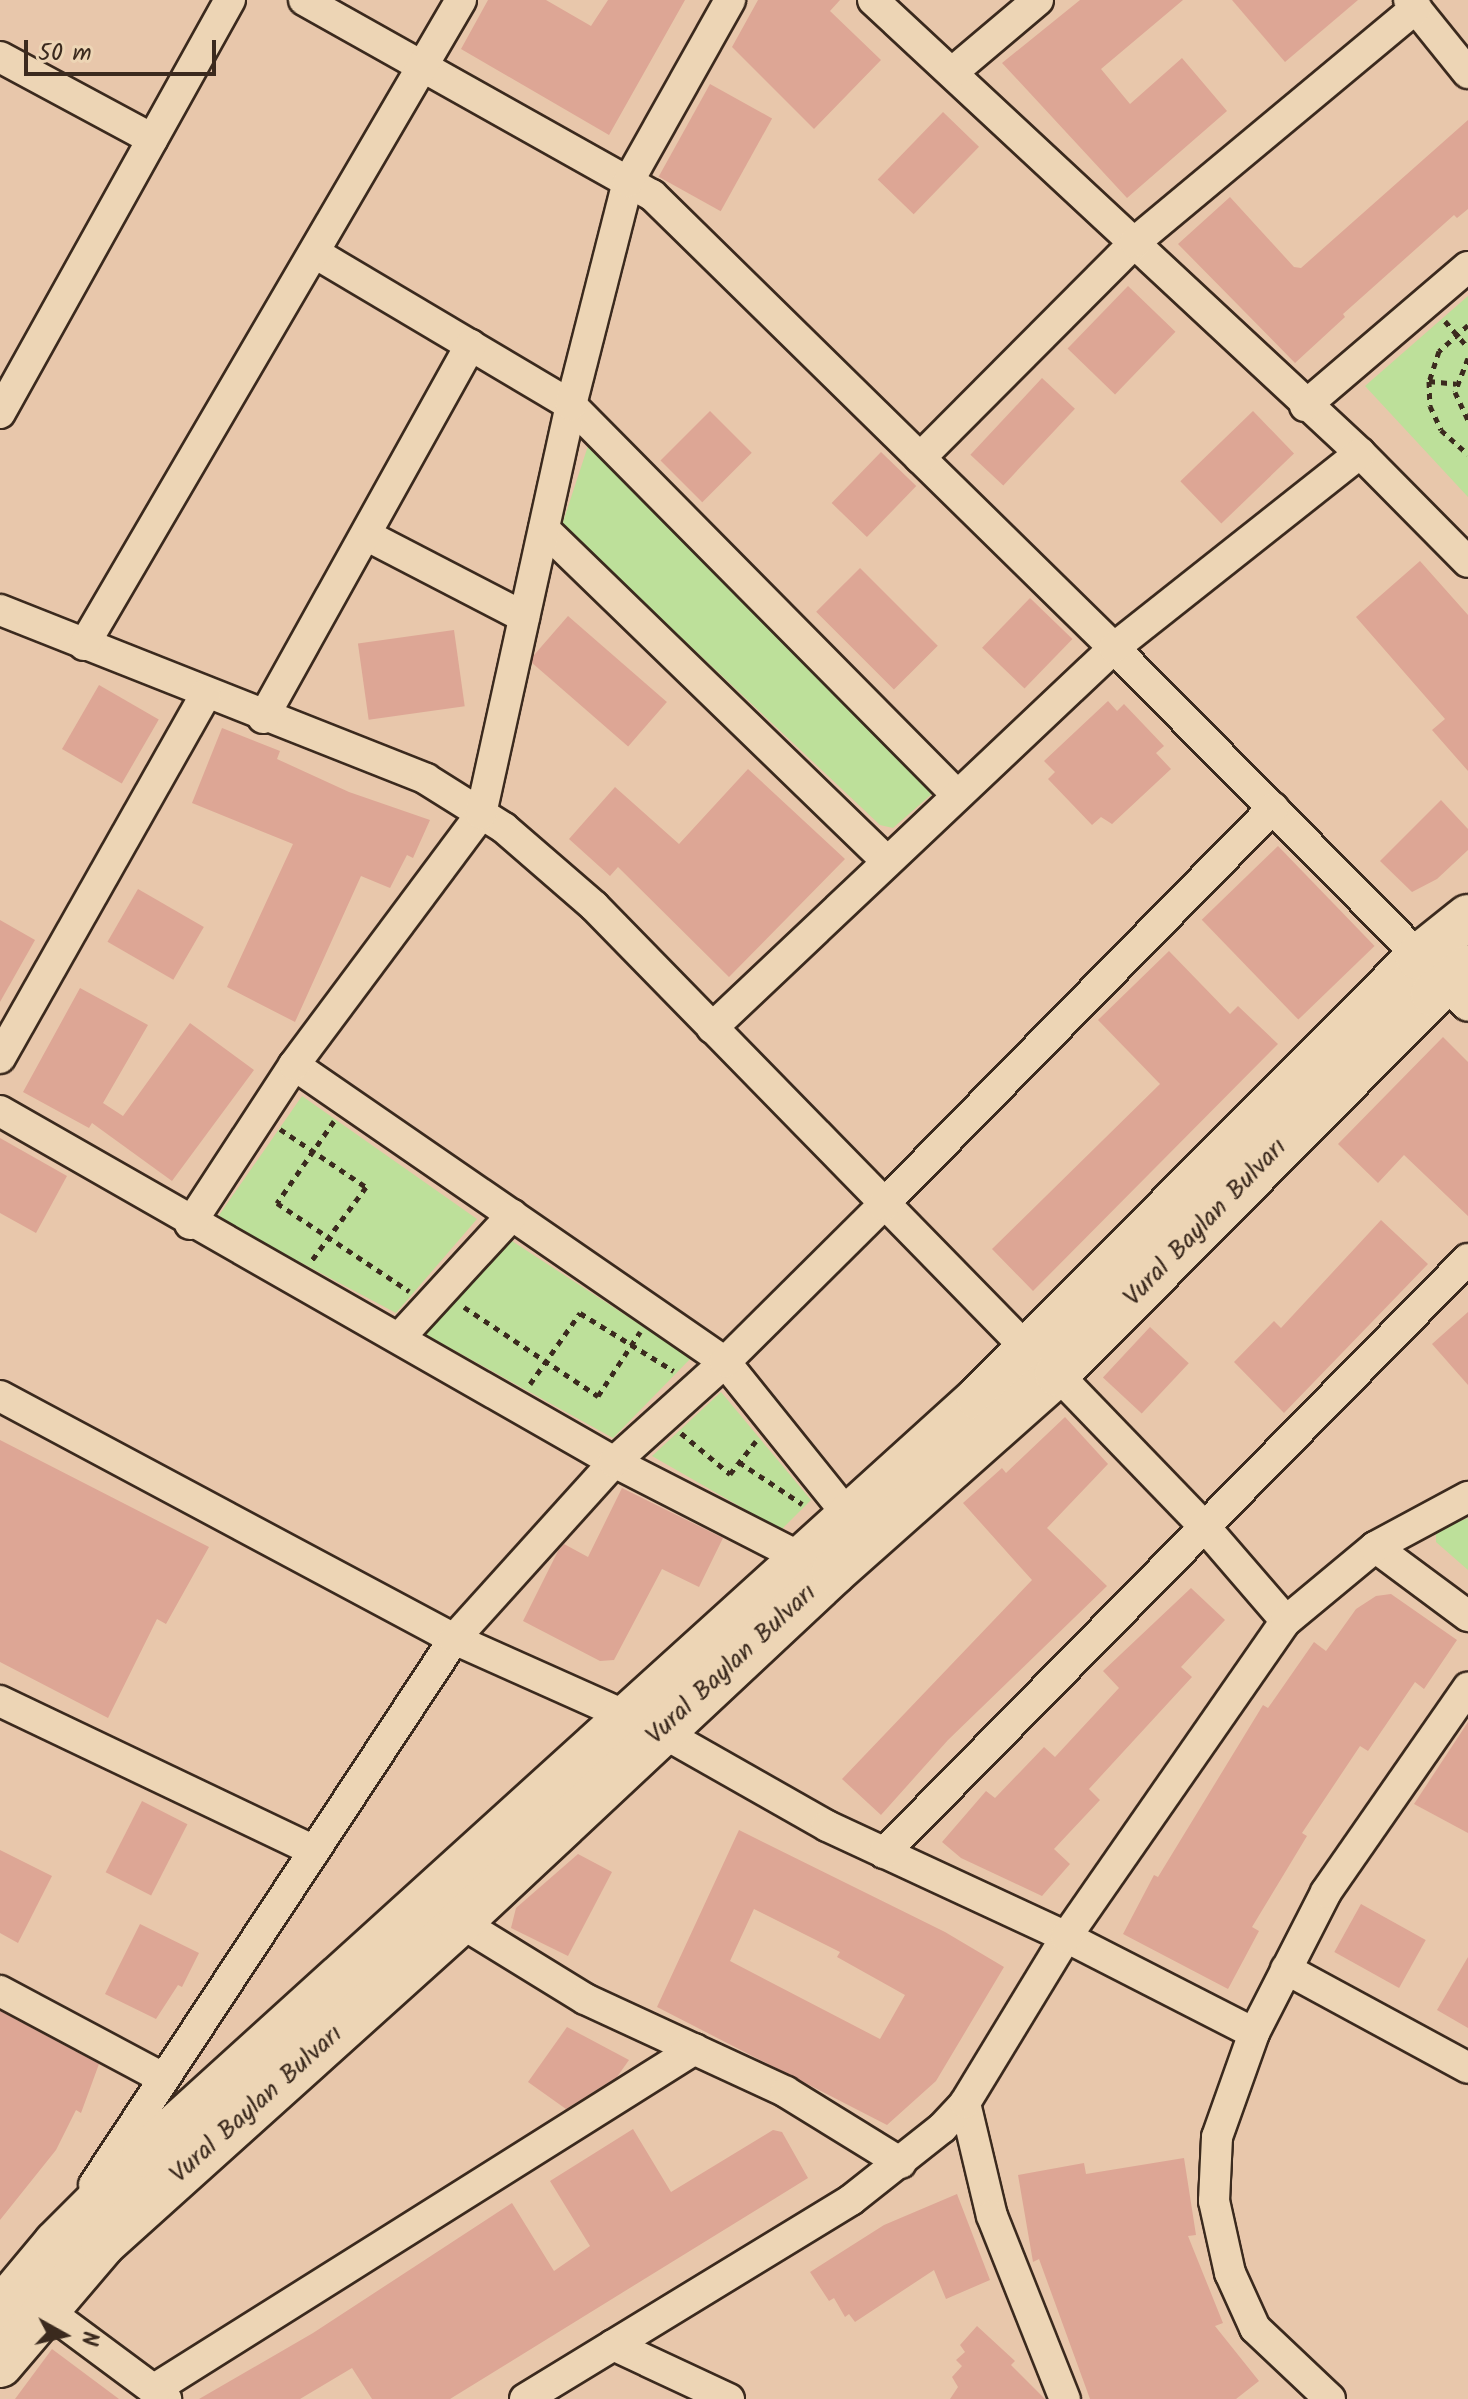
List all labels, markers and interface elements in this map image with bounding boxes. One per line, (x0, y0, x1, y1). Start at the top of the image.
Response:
scale bar (28, 24, 220, 74)
text: 50 m (38, 34, 92, 73)
street label: Vural Baylan Bulvarı (1118, 1132, 1294, 1314)
street label: Vural Baylan Bulvarı (640, 1578, 824, 1752)
street label: Vural Baylan Bulvarı (164, 2019, 350, 2191)
north arrow (24, 2295, 104, 2375)
text: N (70, 2329, 107, 2348)

